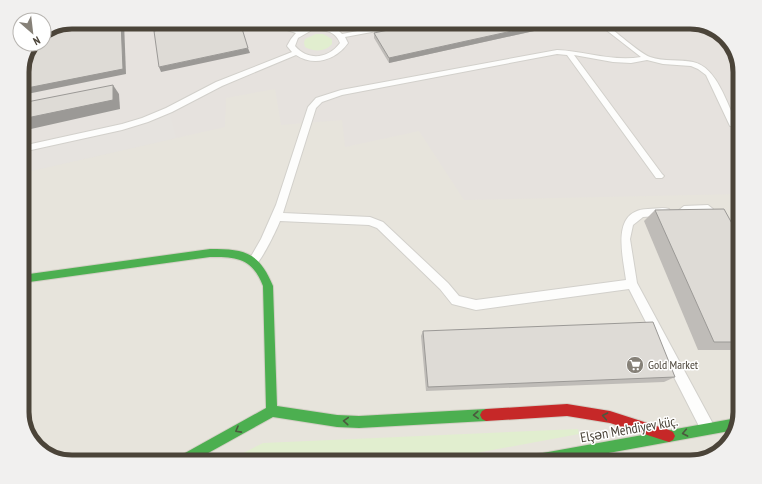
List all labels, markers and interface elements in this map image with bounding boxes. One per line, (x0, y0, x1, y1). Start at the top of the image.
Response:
north arrow (12, 12, 52, 52)
text: N (31, 33, 43, 48)
supermarket icon: Gold Market (625, 355, 645, 375)
place label: Gold Market (648, 357, 699, 372)
one-way arrow (473, 411, 479, 420)
street label: Elşən Mehdiyev küç. (579, 412, 679, 446)
one-way arrow (602, 413, 608, 421)
one-way arrow (343, 417, 349, 426)
one-way arrow (235, 425, 242, 432)
one-way arrow (681, 428, 688, 437)

